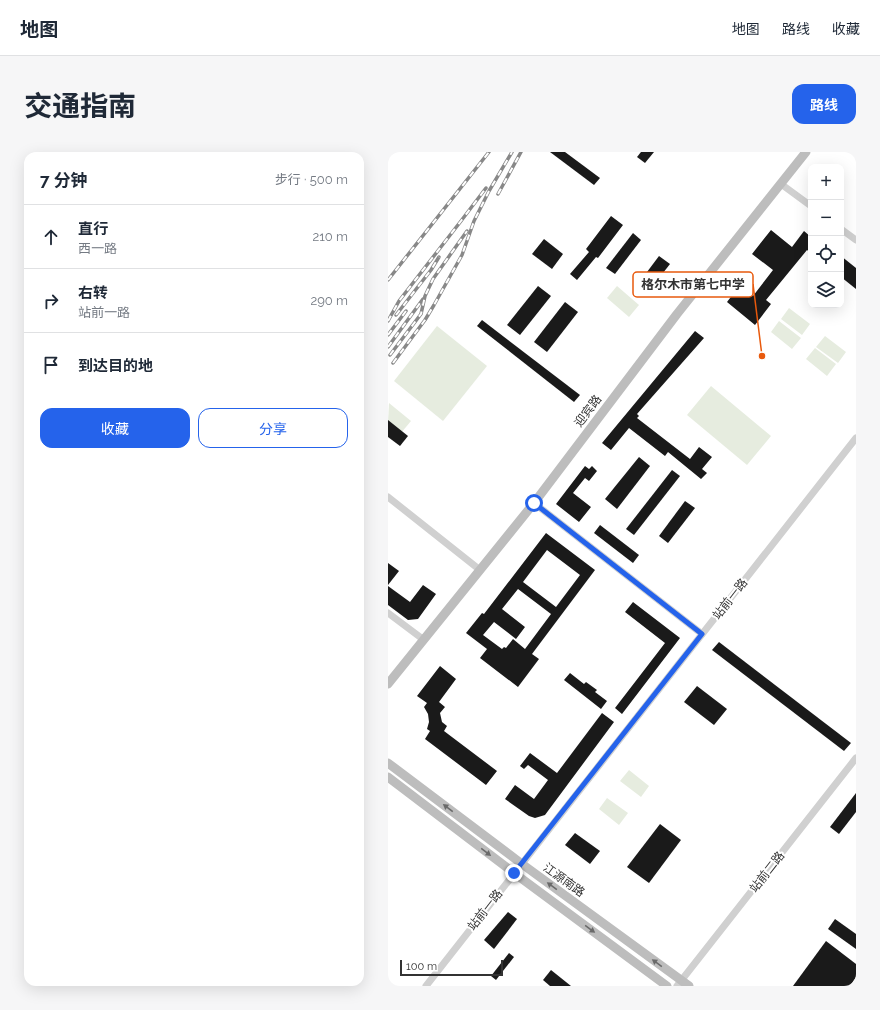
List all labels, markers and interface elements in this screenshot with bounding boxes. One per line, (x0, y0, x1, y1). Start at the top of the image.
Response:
text: 地图 (20, 18, 58, 40)
text: 地图 (732, 21, 760, 37)
text: 路线 (782, 21, 810, 37)
text: 收藏 (832, 21, 860, 37)
button: 路线 (792, 84, 856, 124)
text: 交通指南 (24, 90, 136, 123)
map controls (808, 164, 844, 308)
button: + (808, 164, 844, 200)
text: 7 分钟 (40, 170, 88, 190)
text: 步行 · 500 m (275, 172, 348, 187)
button: − (808, 200, 844, 236)
text: 直行 (78, 220, 108, 238)
icon: ahead (40, 226, 62, 248)
text: 210 m (312, 229, 348, 244)
button: locate (808, 236, 844, 272)
text: 西一路 (78, 241, 117, 256)
callout: 格尔木市第七中学 (633, 272, 753, 297)
button: layers (808, 272, 844, 308)
text: 格尔木市第七中学 (641, 277, 745, 292)
text: 右转 (78, 284, 108, 302)
icon: right (40, 290, 62, 312)
text: 290 m (310, 293, 348, 308)
text: 站前一路 (78, 305, 130, 320)
icon: arrive (40, 354, 62, 376)
text: 到达目的地 (78, 357, 153, 375)
street label: 迎宾路 (572, 392, 604, 430)
button: 收藏 (40, 408, 190, 448)
button: 分享 (198, 408, 348, 448)
route start (525, 494, 543, 512)
street label: 站前一路 (710, 576, 750, 622)
one-way arrow (443, 804, 454, 813)
one-way arrow (480, 847, 491, 856)
street label: 站前二路 (747, 849, 787, 895)
street label: 江源南路 (540, 860, 588, 900)
route end (505, 864, 523, 882)
one-way arrow (547, 882, 558, 890)
street label: 站前一路 (465, 887, 505, 933)
one-way arrow (585, 925, 595, 933)
scale bar (400, 958, 503, 977)
one-way arrow (652, 959, 663, 967)
text: 100 m (406, 960, 437, 973)

